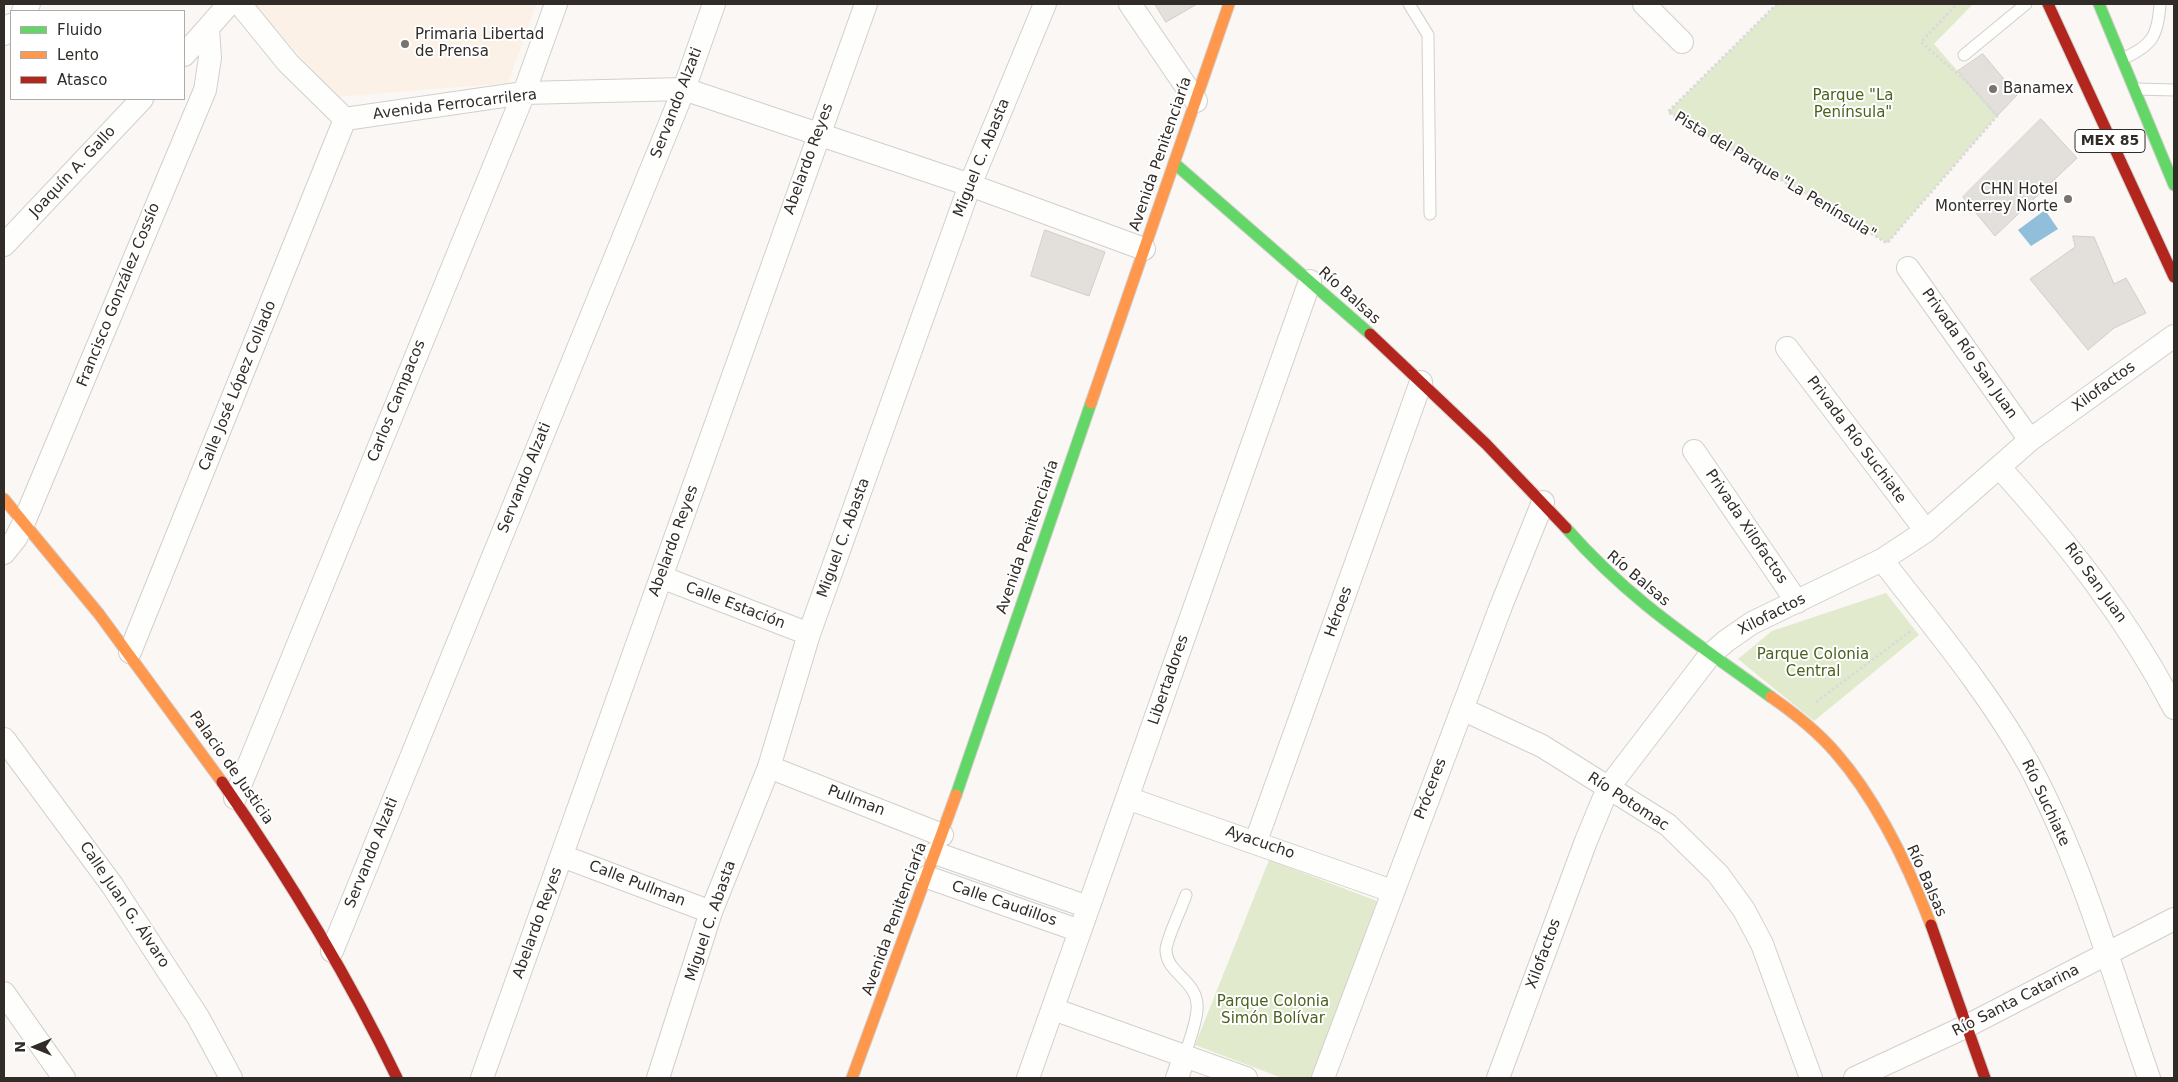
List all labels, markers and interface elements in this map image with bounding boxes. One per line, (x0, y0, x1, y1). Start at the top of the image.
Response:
legend (10, 10, 185, 100)
text: Fluido (57, 21, 102, 39)
place label: Primaria Libertad de Prensa (415, 26, 544, 61)
marker: Primaria Libertad de Prensa (399, 38, 411, 50)
street label: Servando Alzati (648, 45, 706, 161)
text: Lento (57, 46, 99, 64)
text: Atasco (57, 71, 107, 89)
street label: Avenida Penitenciaría (1126, 75, 1196, 233)
place label: Banamex (2003, 80, 2074, 98)
marker: Banamex (1987, 83, 1999, 95)
street label: Avenida Ferrocarrilera (372, 86, 538, 124)
park label: Parque "La Península" (1813, 87, 1893, 122)
street label: Miguel C. Abasta (950, 96, 1014, 220)
street label: Abelardo Reyes (781, 101, 837, 217)
street label: Pista del Parque "La Península" (1671, 108, 1879, 244)
street label: Joaquín A. Gallo (26, 123, 120, 221)
road number: MEX 85 (2075, 130, 2145, 152)
place label: CHN Hotel Monterrey Norte (1935, 181, 2058, 216)
marker: CHN Hotel Monterrey Norte (2062, 193, 2074, 205)
street label: Francisco González Cossío (74, 200, 164, 390)
street label: Río Balsas (1314, 264, 1384, 328)
street label: Privada Río San Juan (1917, 285, 2021, 423)
street label: Calle José López Collado (196, 298, 280, 474)
street label: Carlos Campacos (364, 337, 430, 465)
street label: Xilofactos (2069, 358, 2139, 416)
street label: Privada Río Suchiate (1802, 373, 1910, 507)
street label: Servando Alzati (495, 420, 555, 536)
street label: Avenida Penitenciaría (993, 458, 1063, 616)
street label: Privada Xilofactos (1701, 466, 1791, 588)
street label: Miguel C. Abasta (814, 476, 874, 600)
street label: Abelardo Reyes (646, 483, 702, 599)
street label: Río San Juan (2060, 540, 2130, 626)
street label: Río Balsas (1603, 547, 1673, 611)
street label: Calle Estación (683, 579, 787, 633)
street label: Héroes (1322, 584, 1356, 640)
street label: Xilofactos (1735, 590, 1809, 640)
street label: Libertadores (1145, 633, 1193, 727)
park label: Parque Colonia Central (1757, 646, 1869, 681)
street label: Palacio de Justicia (185, 708, 277, 828)
street label: Próceres (1411, 756, 1451, 822)
street label: Río Suchiate (2017, 757, 2073, 849)
street label: Río Potomac (1584, 769, 1672, 835)
street label: Pullman (825, 782, 887, 820)
street label: Servando Alzati (342, 795, 402, 911)
street label: Ayacucho (1223, 823, 1297, 863)
street label: Calle Juan G. Álvaro (75, 839, 173, 971)
street label: Avenida Penitenciaría (859, 840, 931, 998)
street label: Río Balsas (1902, 842, 1950, 920)
street label: Calle Pullman (586, 857, 688, 911)
street label: Miguel C. Abasta (682, 858, 740, 984)
street label: Abelardo Reyes (510, 865, 566, 981)
street label: Calle Caudillos (949, 878, 1059, 930)
street label: Xilofactos (1523, 916, 1565, 992)
street label: Río Santa Catarina (1949, 961, 2083, 1041)
park label: Parque Colonia Simón Bolívar (1217, 993, 1329, 1028)
north arrow (10, 1022, 60, 1072)
text: N (12, 1041, 28, 1053)

